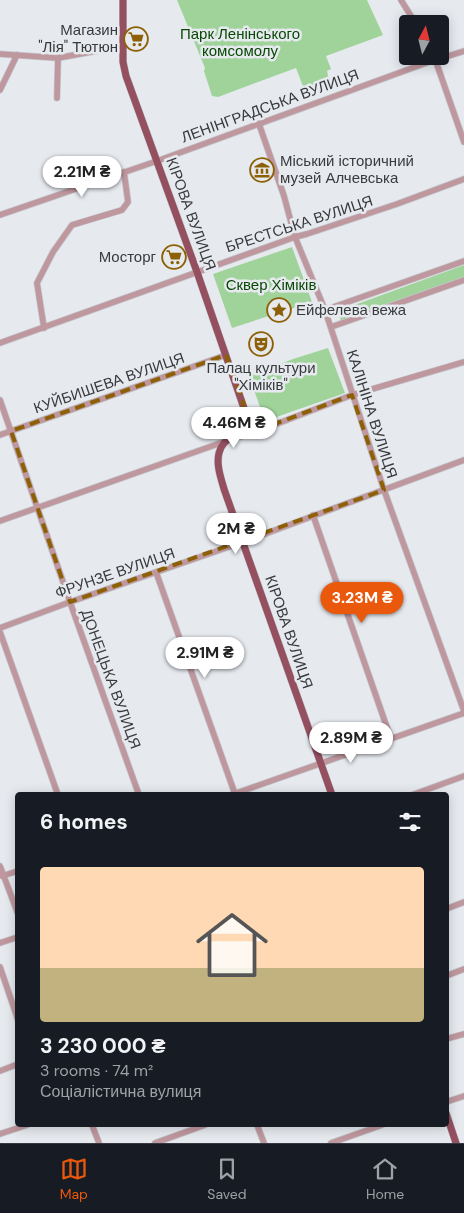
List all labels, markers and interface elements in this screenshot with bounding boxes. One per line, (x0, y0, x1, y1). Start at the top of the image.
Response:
north arrow (399, 15, 449, 65)
map controls (399, 15, 449, 65)
place label: Магазин "Лія" Тютюн (38, 20, 118, 57)
park label: Парк Ленінського комсомолу (180, 24, 300, 61)
supermarket icon: Магазин "Лія" Тютюн (123, 26, 149, 52)
street label: ЛЕНІНГРАДСЬКА ВУЛИЦЯ (178, 64, 362, 148)
place label: Міський історичний музей Алчевська (280, 151, 414, 188)
street label: КІРОВА ВУЛИЦЯ (161, 155, 221, 273)
pin: 2.21M ₴ (36, 156, 128, 198)
museum icon: Міський історичний музей Алчевська (249, 157, 275, 183)
text: 2.21M ₴ (54, 161, 110, 182)
street label: БРЕСТСЬКА ВУЛИЦЯ (223, 191, 375, 257)
supermarket icon: Мосторг (161, 244, 187, 270)
place label: Мосторг (99, 247, 157, 267)
park label: Сквер Хіміків (226, 275, 316, 295)
place icon: Ейфелева вежа (266, 297, 292, 323)
place label: Ейфелева вежа (296, 300, 407, 320)
theatre icon: Палац культури "Хіміків" (248, 331, 274, 357)
street label: КАЛІНІНА ВУЛИЦЯ (342, 347, 402, 481)
street label: КУЙБИШЕВА ВУЛИЦЯ (31, 348, 187, 418)
place label: Палац культури "Хіміків" (206, 358, 316, 395)
pin: 4.46M ₴ (188, 406, 280, 449)
text: 4.46M ₴ (202, 412, 266, 433)
pin: 2M ₴ (206, 512, 266, 555)
text: 2M ₴ (217, 518, 255, 539)
street label: ФРУНЗЕ ВУЛИЦЯ (52, 543, 178, 603)
street label: КІРОВА ВУЛИЦЯ (260, 573, 318, 691)
pin: 3.23M ₴ (316, 582, 408, 624)
text: 3.23M ₴ (331, 587, 393, 608)
street label: ДОНЕЦЬКА ВУЛИЦЯ (76, 606, 146, 752)
pin: 2.91M ₴ (159, 636, 251, 679)
text: 2.91M ₴ (176, 642, 234, 663)
pin: 2.89M ₴ (305, 722, 397, 764)
text: 2.89M ₴ (320, 727, 382, 748)
text: 6 homes (40, 808, 128, 836)
icon: filters (396, 808, 424, 836)
icon: home (187, 900, 277, 990)
text: 3 230 000 ₴ (40, 1032, 165, 1060)
text: 3 rooms · 74 m² (40, 1060, 153, 1081)
text: Соціалістична вулиця (40, 1081, 201, 1102)
tab: Map (60, 1155, 88, 1203)
tab: Saved (207, 1155, 247, 1203)
tab: Home (366, 1155, 404, 1203)

